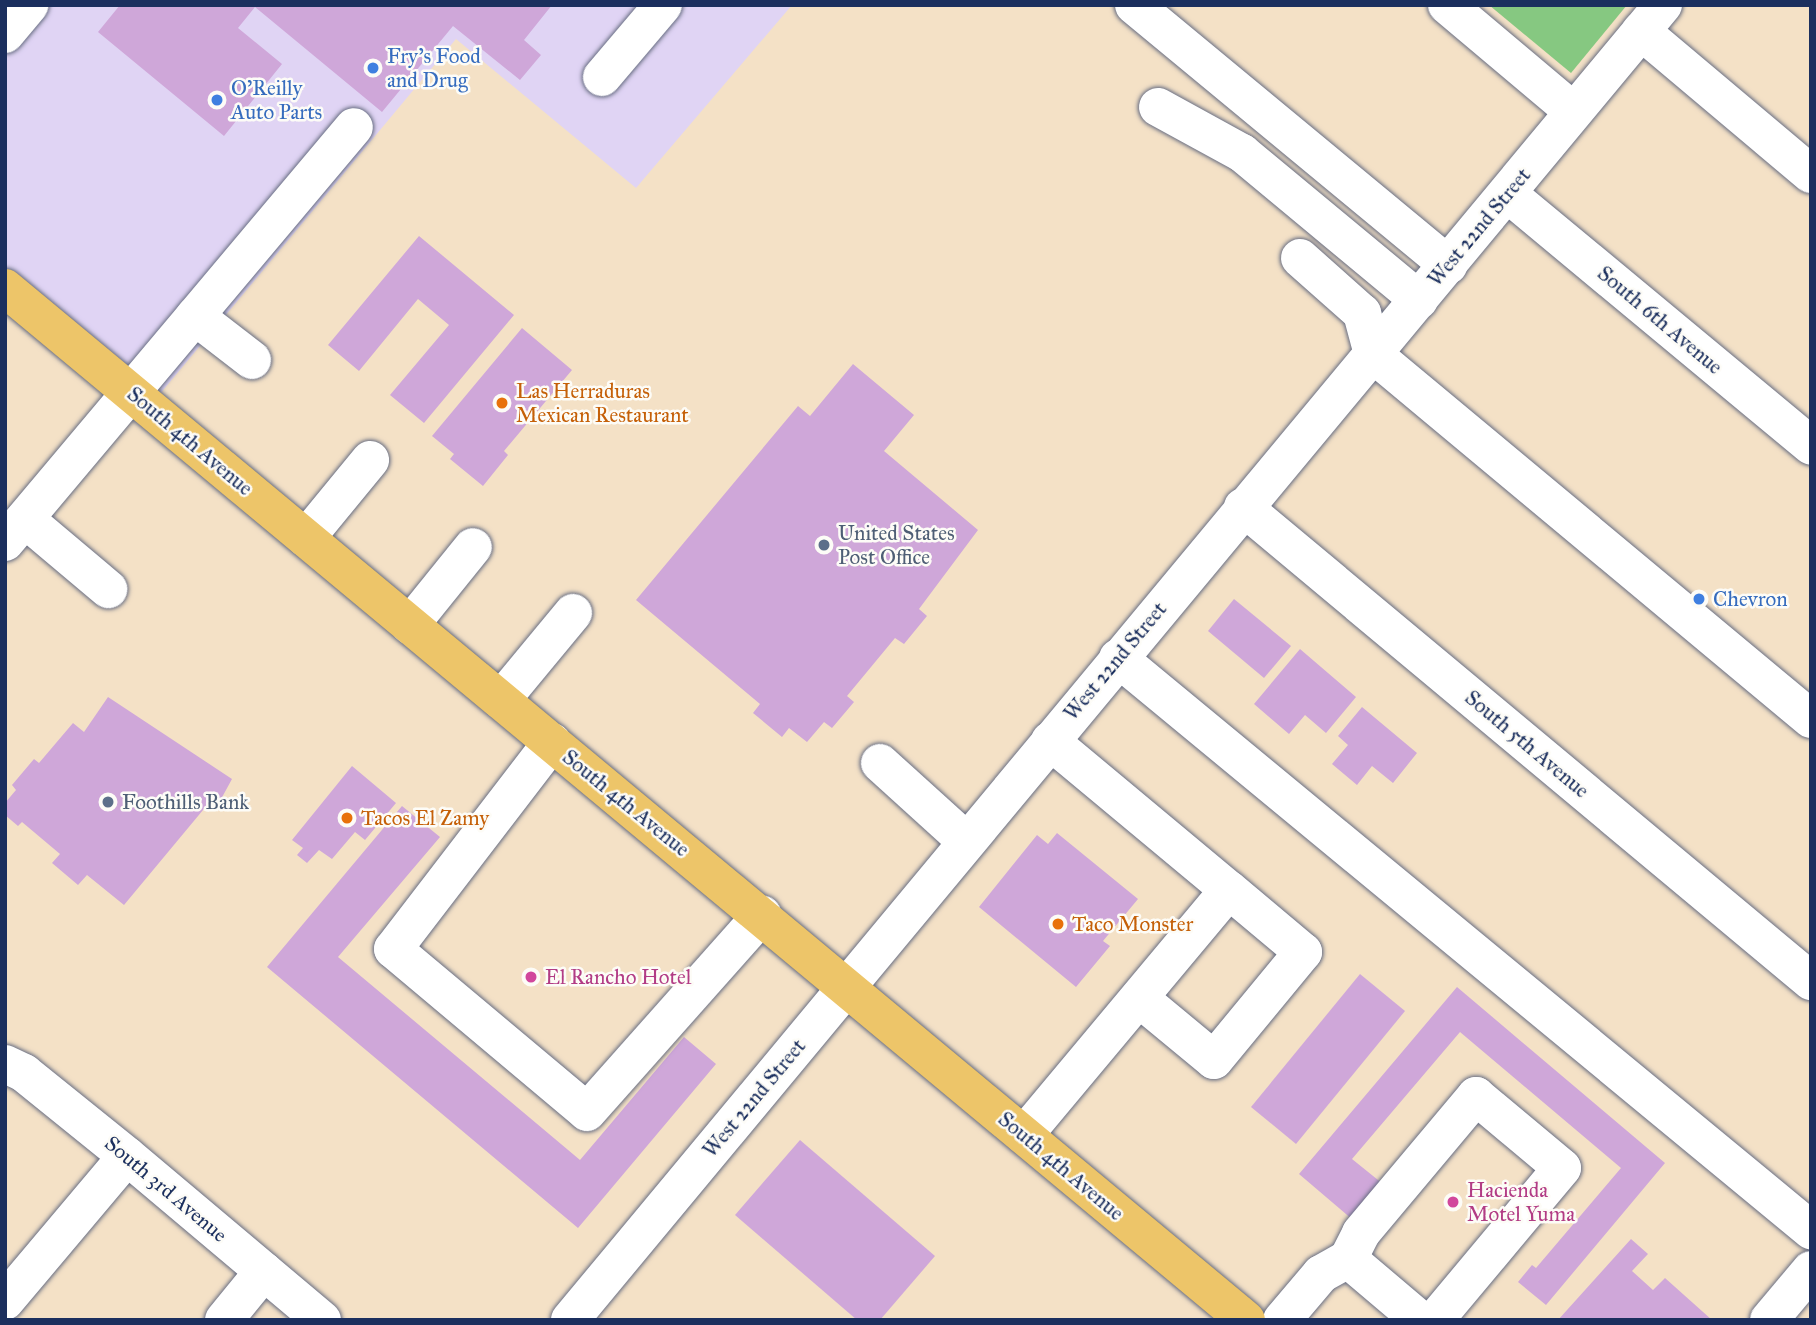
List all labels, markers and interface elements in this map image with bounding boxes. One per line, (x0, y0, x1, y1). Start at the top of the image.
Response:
place label: Fry's Food and Drug (387, 43, 481, 93)
marker: Fry's Food and Drug (365, 60, 381, 76)
place label: O'Reilly Auto Parts (231, 75, 322, 125)
marker: O'Reilly Auto Parts (209, 92, 225, 108)
street label: West 22nd Street (1422, 163, 1536, 291)
street label: South 6th Avenue (1593, 261, 1727, 379)
place label: Las Herraduras Mexican Restaurant (516, 378, 689, 428)
street label: South 4th Avenue (122, 381, 258, 501)
marker: Las Herraduras Mexican Restaurant (494, 395, 510, 411)
place label: United States Post Office (838, 520, 955, 570)
marker: United States Post Office (816, 537, 832, 553)
place label: Chevron (1713, 586, 1788, 612)
marker: Chevron (1691, 591, 1707, 607)
street label: West 22nd Street (1058, 597, 1172, 725)
street label: South 5th Avenue (1460, 685, 1594, 803)
street label: South 4th Avenue (557, 744, 695, 862)
place label: Foothills Bank (122, 789, 249, 815)
marker: Foothills Bank (100, 794, 116, 810)
place label: Tacos El Zamy (361, 805, 489, 831)
marker: Tacos El Zamy (339, 810, 355, 826)
place label: Taco Monster (1072, 911, 1193, 937)
marker: Taco Monster (1050, 916, 1066, 932)
place label: El Rancho Hotel (545, 964, 691, 990)
marker: El Rancho Hotel (523, 969, 539, 985)
street label: West 22nd Street (697, 1034, 811, 1162)
street label: South 4th Avenue (993, 1106, 1129, 1226)
street label: South 3rd Avenue (100, 1131, 232, 1247)
place label: Hacienda Motel Yuma (1467, 1177, 1575, 1227)
marker: Hacienda Motel Yuma (1445, 1194, 1461, 1210)

